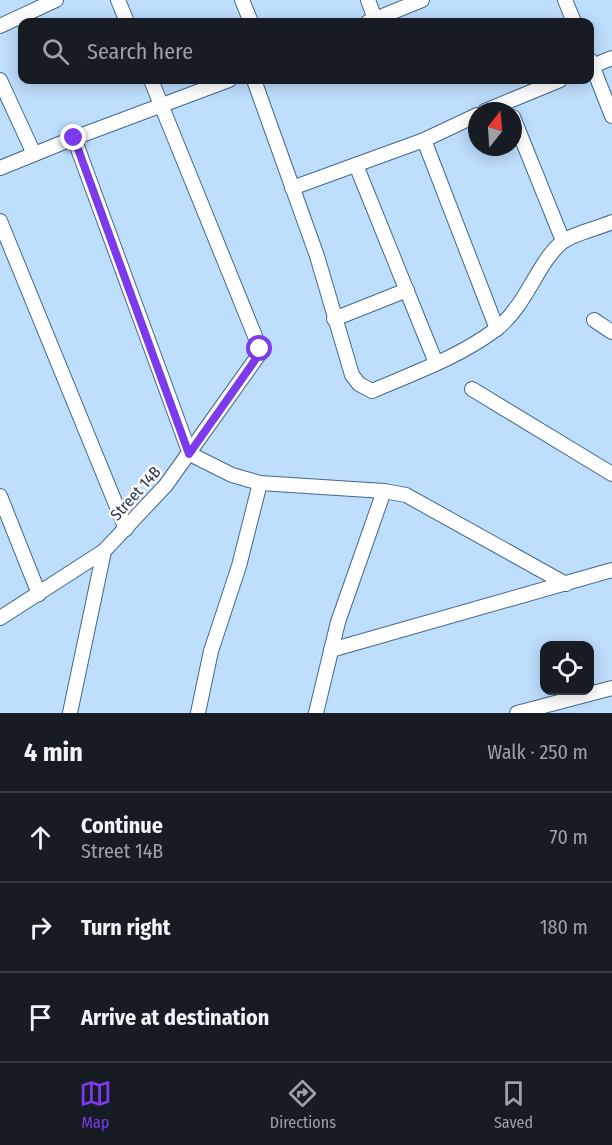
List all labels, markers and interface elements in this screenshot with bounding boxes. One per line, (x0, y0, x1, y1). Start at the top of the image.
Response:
search box (18, 18, 594, 84)
icon: search (39, 35, 72, 68)
text: Search here (87, 38, 193, 65)
north arrow (468, 102, 522, 156)
route end (60, 124, 86, 150)
route start (246, 335, 272, 361)
street label: Street 14B (106, 462, 165, 524)
map controls (540, 641, 594, 695)
button: locate (540, 641, 594, 695)
text: 4 min (24, 737, 83, 768)
text: Walk · 250 m (487, 740, 588, 764)
text: Continue (81, 812, 163, 839)
icon: ahead (24, 821, 57, 854)
text: 70 m (550, 825, 588, 849)
text: Street 14B (81, 839, 163, 863)
icon: right (24, 911, 57, 944)
text: Turn right (81, 914, 170, 941)
text: 180 m (540, 915, 588, 939)
icon: arrive (24, 1001, 57, 1034)
text: Arrive at destination (81, 1004, 269, 1031)
tab: Map (79, 1077, 112, 1132)
tab: Directions (270, 1077, 336, 1132)
tab: Saved (494, 1077, 533, 1132)

